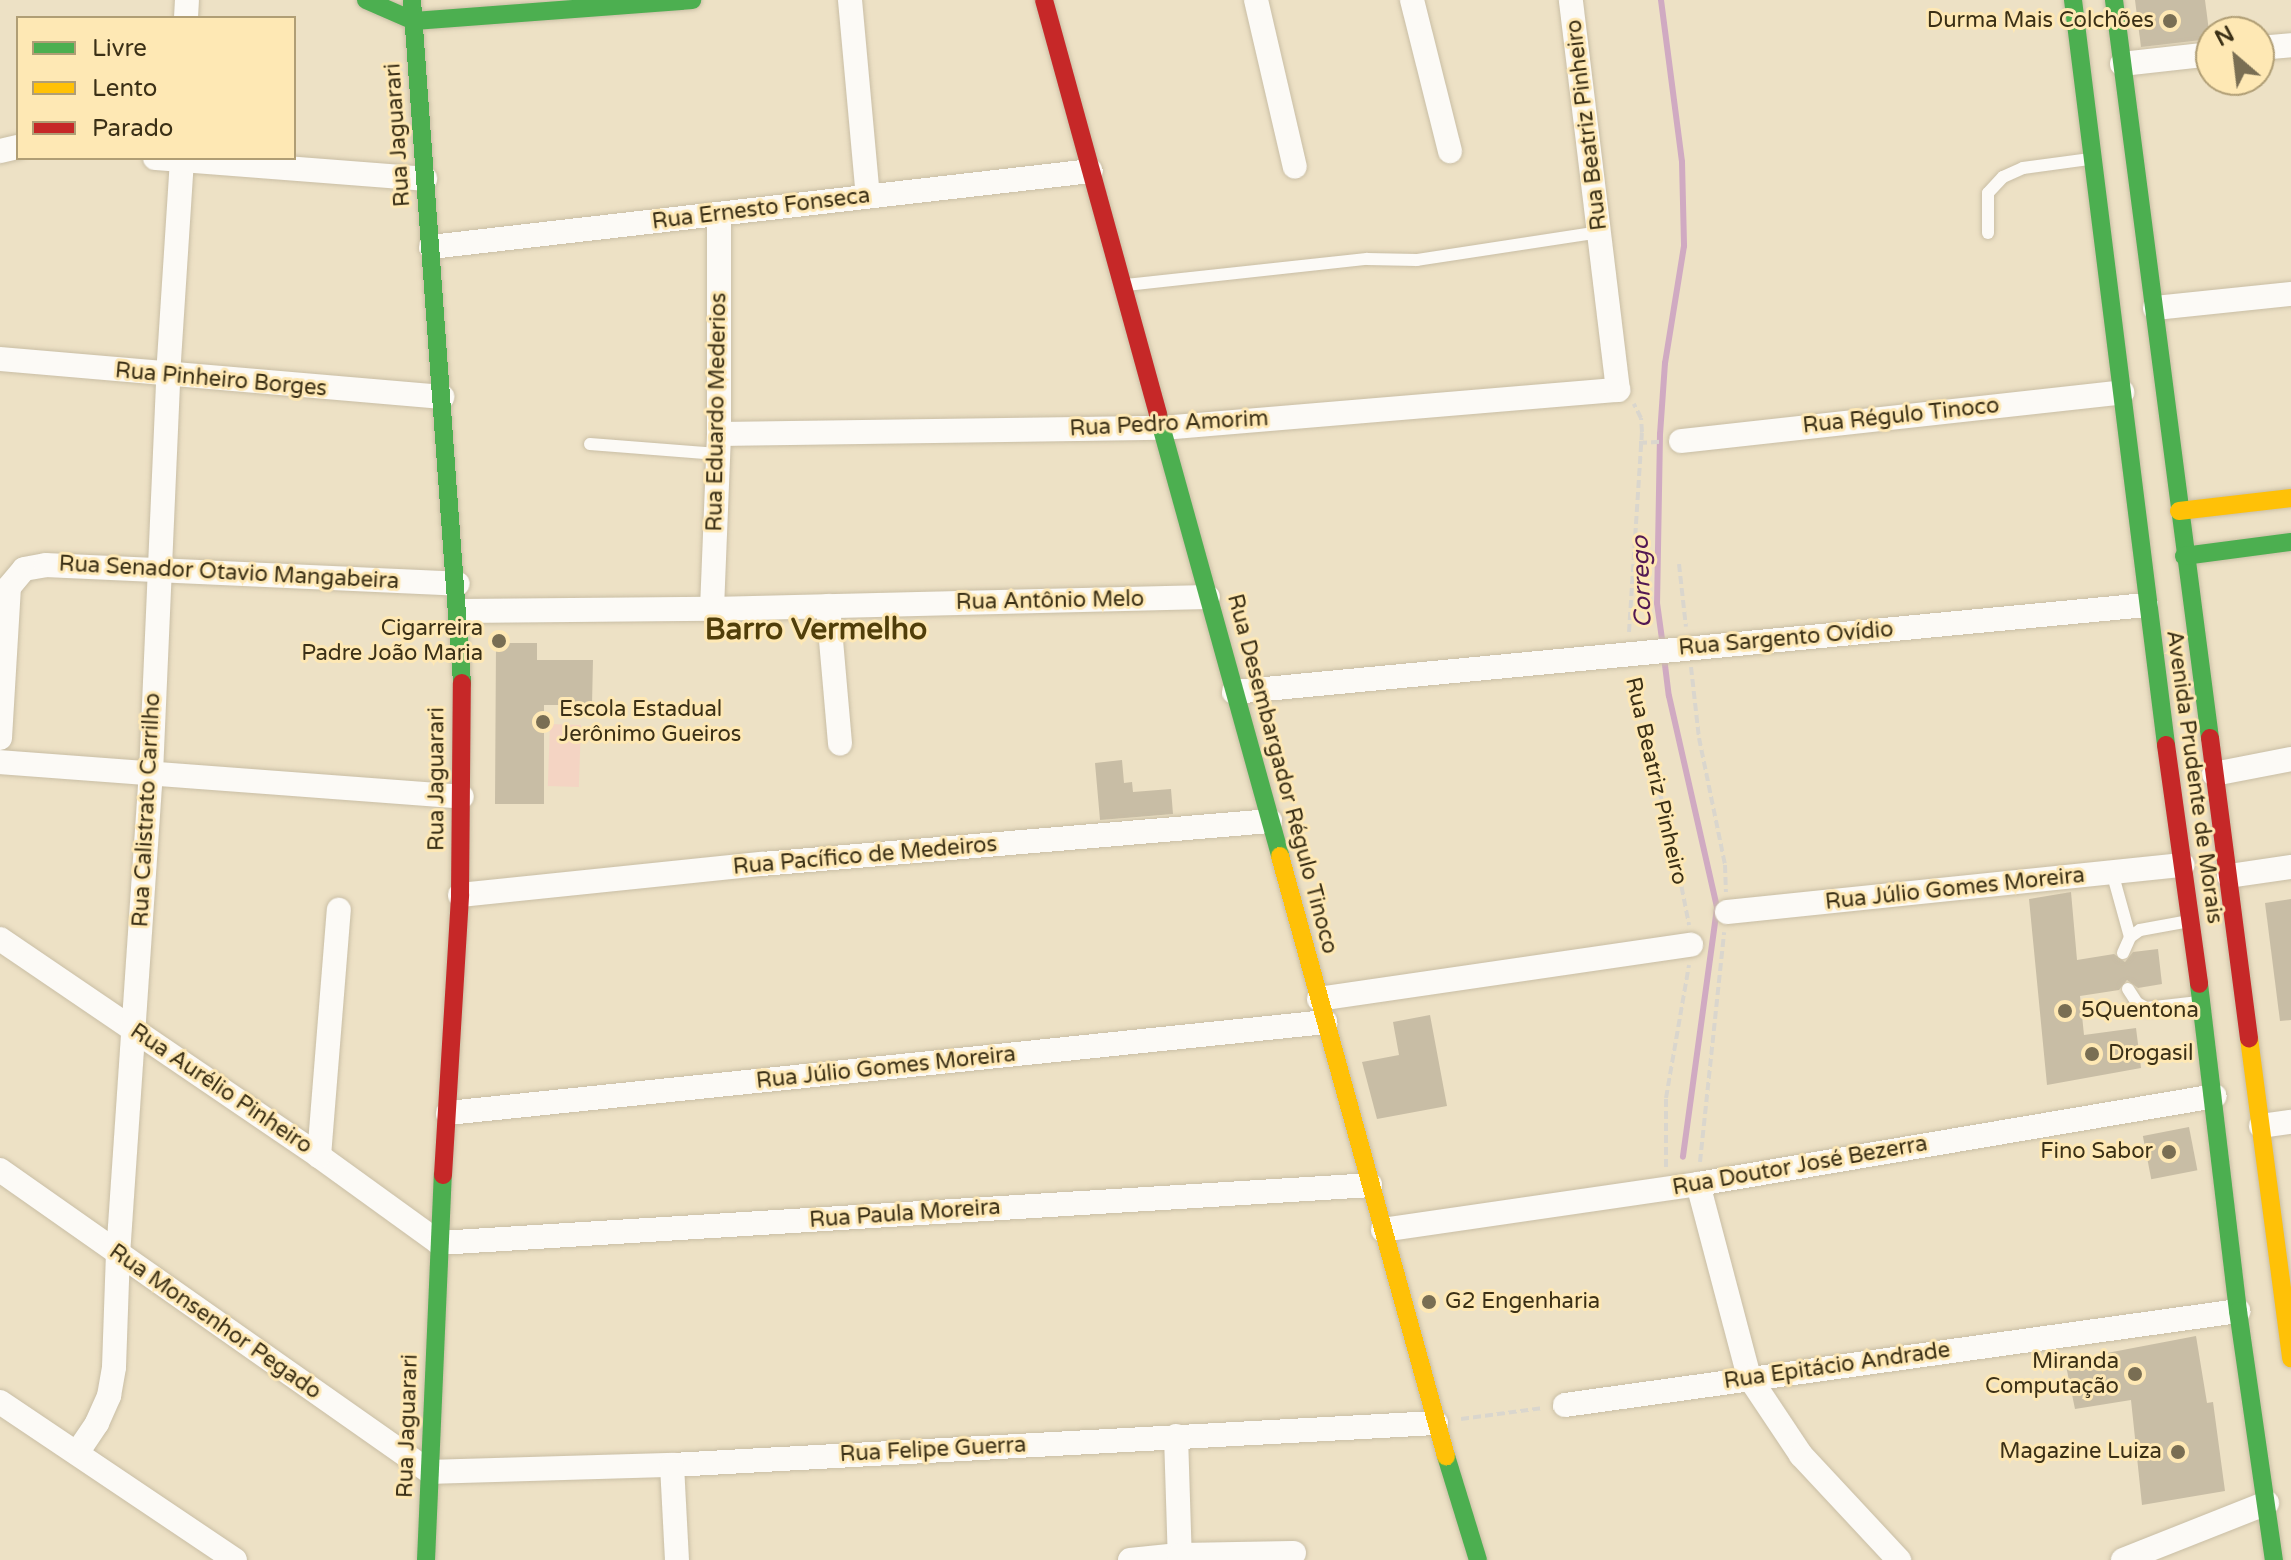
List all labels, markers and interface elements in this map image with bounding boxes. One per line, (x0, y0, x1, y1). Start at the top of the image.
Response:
place label: Durma Mais Colchões (1927, 8, 2154, 34)
marker: Durma Mais Colchões (2161, 12, 2179, 30)
legend (16, 16, 296, 160)
north arrow (2195, 16, 2275, 96)
street label: Rua Beatriz Pinheiro (1561, 18, 1613, 232)
text: N (2211, 21, 2239, 52)
text: Livre (92, 34, 147, 63)
street label: Rua Jaguarari (380, 62, 416, 208)
text: Lento (92, 74, 157, 103)
text: Parado (92, 114, 173, 143)
street label: Rua Ernesto Fonseca (650, 183, 872, 235)
street label: Rua Eduardo Mederios (702, 292, 732, 532)
street label: Rua Pinheiro Borges (114, 358, 328, 402)
street label: Rua Régulo Tinoco (1801, 393, 2001, 439)
street label: Rua Pedro Amorim (1069, 406, 1269, 442)
water label: Corrego (1626, 535, 1658, 629)
street label: Rua Senador Otavio Mangabeira (58, 551, 400, 595)
street label: Rua Antônio Melo (956, 586, 1144, 616)
street label: Rua Desembargador Régulo Tinoco (1221, 591, 1343, 957)
district label: Barro Vermelho (705, 612, 927, 648)
place label: Cigarreira Padre João Maria (301, 615, 483, 666)
street label: Rua Sargento Ovídio (1677, 616, 1895, 662)
street label: Avenida Prudente de Morais (2160, 629, 2228, 925)
marker: Cigarreira Padre João Maria (490, 632, 508, 650)
street label: Rua Beatriz Pinheiro (1619, 675, 1693, 887)
street label: Rua Calistrato Carrilho (128, 692, 166, 928)
place label: Escola Estadual Jerônimo Gueiros (559, 696, 741, 748)
street label: Rua Jaguarari (424, 707, 450, 851)
marker: Escola Estadual Jerônimo Gueiros (534, 713, 552, 731)
street label: Rua Pacífico de Medeiros (732, 831, 998, 881)
street label: Rua Júlio Gomes Moreira (1824, 862, 2086, 916)
place label: 5Quentona (2081, 998, 2199, 1024)
marker: 5Quentona (2056, 1002, 2074, 1020)
street label: Rua Aurélio Pinheiro (125, 1018, 317, 1160)
street label: Rua Júlio Gomes Moreira (755, 1041, 1017, 1095)
place label: Drogasil (2108, 1041, 2194, 1067)
marker: Drogasil (2083, 1045, 2101, 1063)
street label: Rua Doutor José Bezerra (1670, 1131, 1930, 1201)
place label: Fino Sabor (2040, 1139, 2153, 1165)
marker: Fino Sabor (2160, 1143, 2178, 1161)
street label: Rua Paula Moreira (808, 1194, 1002, 1234)
street label: Rua Monsenhor Pegado (104, 1239, 326, 1405)
place label: G2 Engenharia (1445, 1289, 1600, 1315)
marker: G2 Engenharia (1420, 1293, 1438, 1311)
street label: Rua Epitácio Andrade (1722, 1337, 1952, 1395)
place label: Miranda Computação (1985, 1348, 2119, 1400)
street label: Rua Jaguarari (392, 1354, 424, 1498)
marker: Miranda Computação (2126, 1365, 2144, 1383)
street label: Rua Felipe Guerra (839, 1432, 1027, 1468)
place label: Magazine Luiza (1999, 1439, 2162, 1465)
marker: Magazine Luiza (2169, 1443, 2187, 1461)

